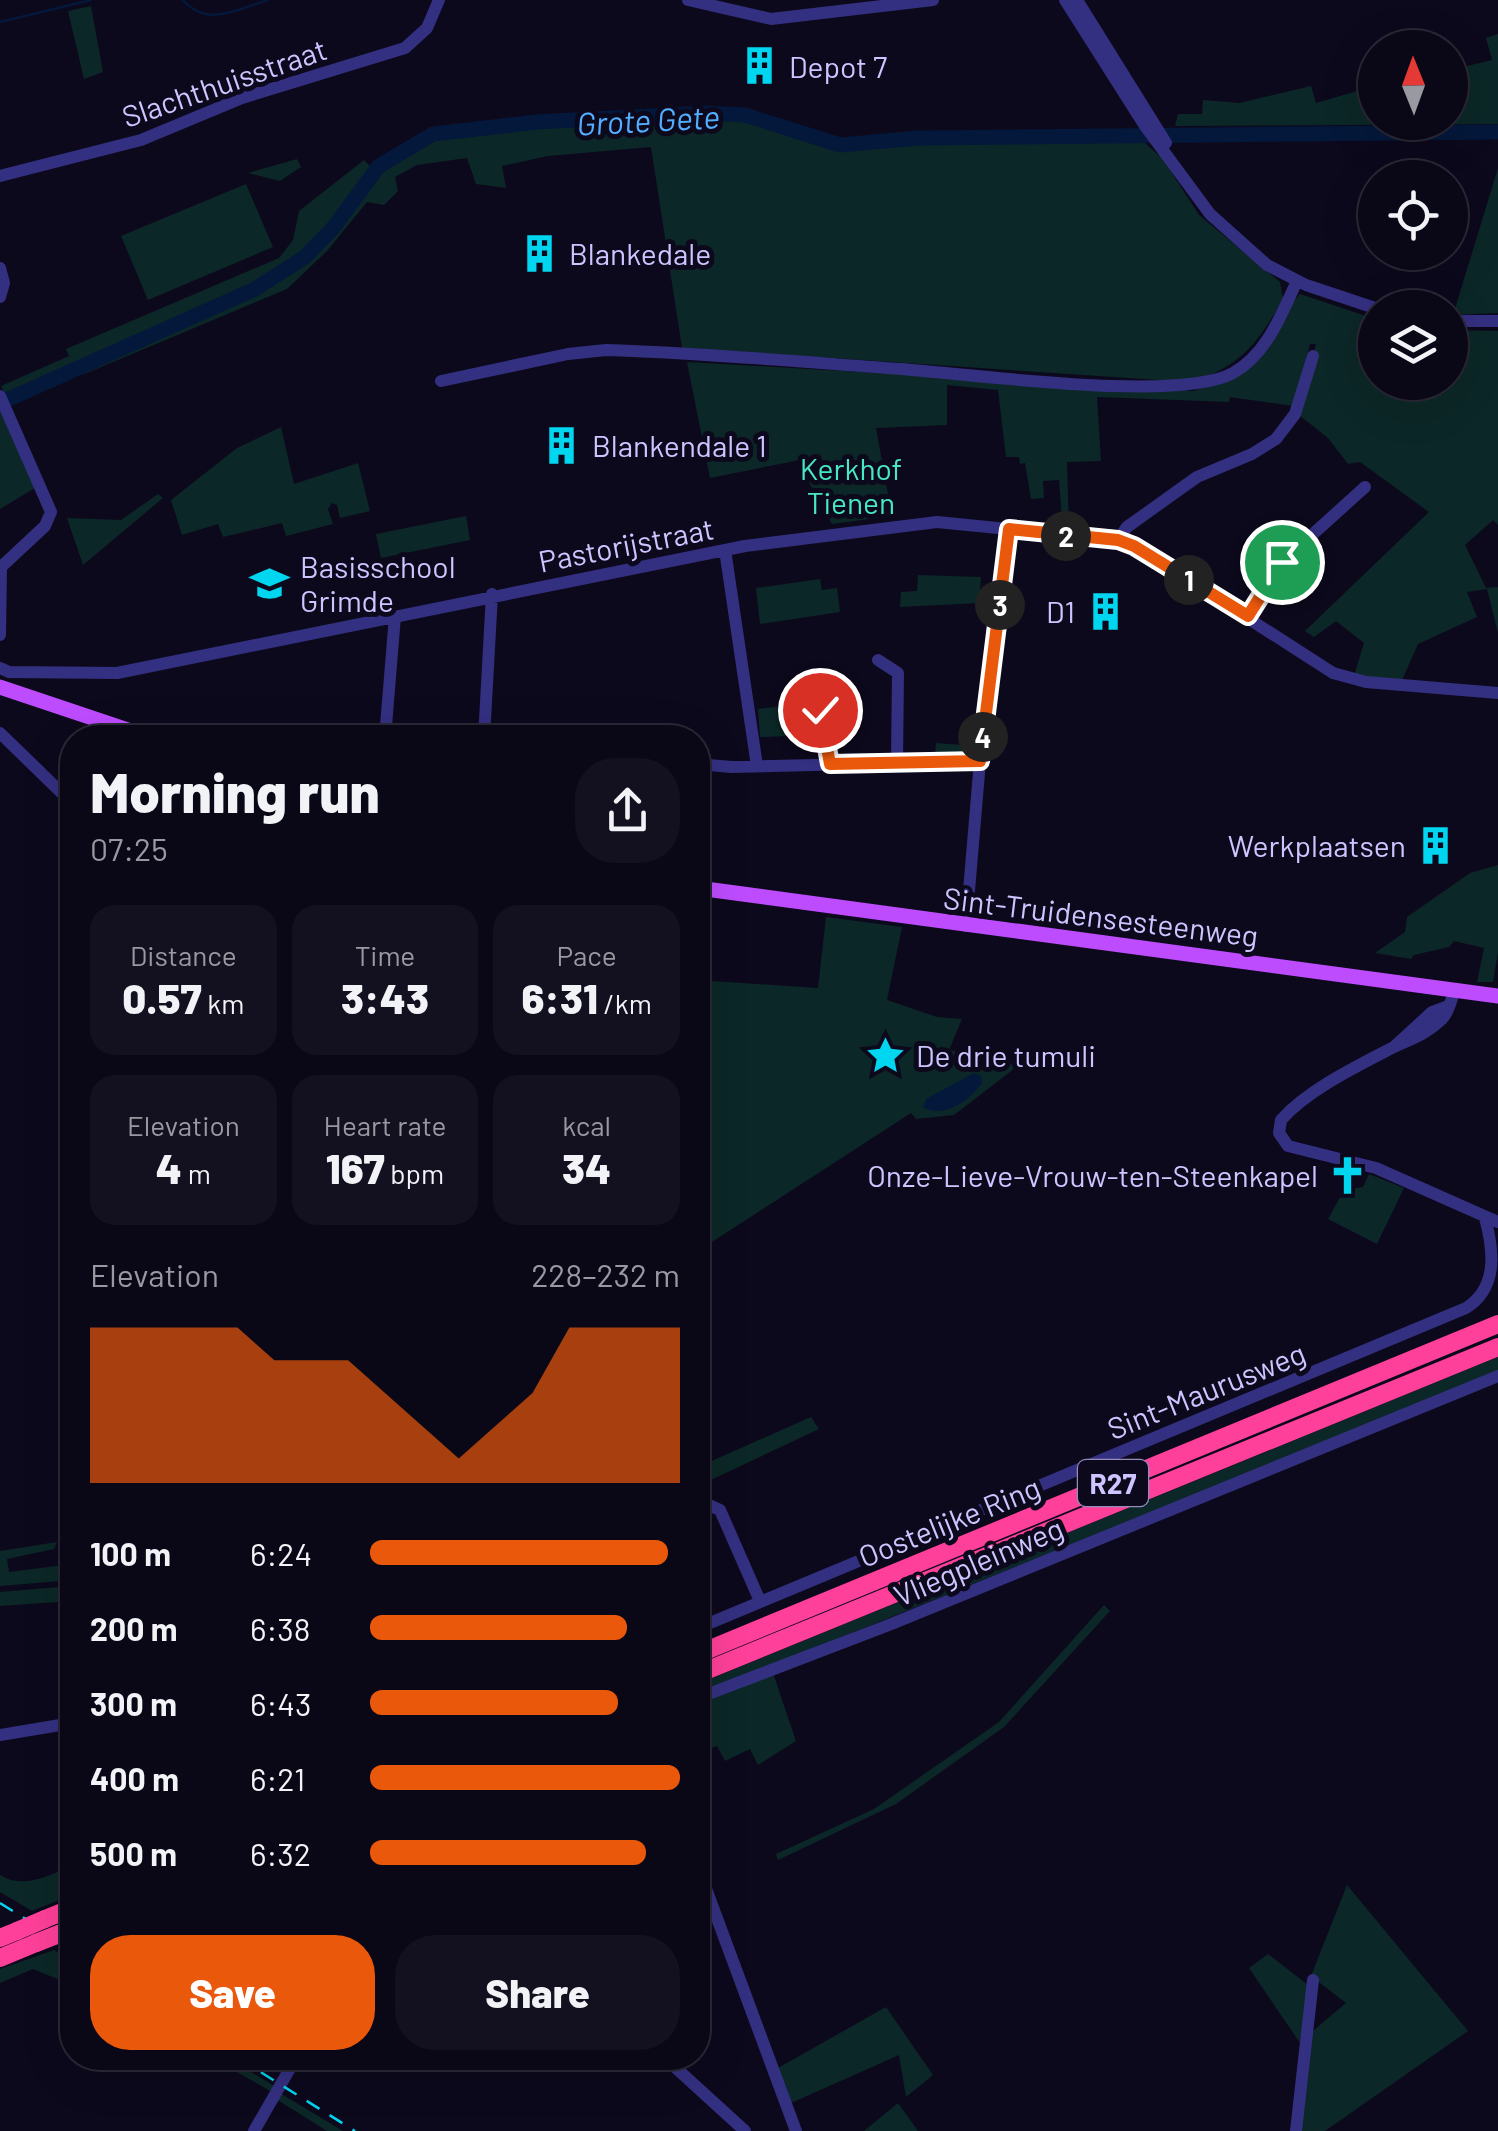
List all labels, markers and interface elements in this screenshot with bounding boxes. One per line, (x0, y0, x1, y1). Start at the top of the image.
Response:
street label: Slachthuisstraat (117, 30, 331, 134)
north arrow (1358, 30, 1468, 140)
map controls (1358, 30, 1468, 400)
building icon: Depot 7 (738, 45, 780, 87)
place label: Depot 7 (789, 48, 887, 84)
water label: Grote Gete (576, 96, 720, 142)
button: locate (1358, 160, 1468, 270)
building icon: Blankedale (518, 232, 560, 274)
place label: Blankedale (569, 235, 711, 271)
button: layers (1358, 290, 1468, 400)
building icon: Blankendale 1 (541, 424, 583, 466)
place label: Blankendale 1 (592, 427, 767, 463)
park label: Kerkhof Tienen (800, 450, 902, 520)
street label: Pastorijstraat (535, 509, 717, 579)
pin: 2 (1041, 511, 1091, 561)
text: 2 (1058, 519, 1074, 553)
pin (1240, 520, 1325, 605)
icon: arrive (1255, 535, 1310, 590)
place label: Basisschool Grimde (300, 548, 456, 618)
pin: 1 (1164, 555, 1214, 605)
school or university icon: Basisschool Grimde (249, 562, 291, 604)
text: 1 (1184, 563, 1194, 597)
pin: 3 (975, 580, 1025, 630)
text: 3 (992, 588, 1008, 622)
building icon: D1 (1084, 590, 1126, 632)
place label: D1 (1046, 593, 1075, 629)
pin (778, 668, 863, 753)
icon: check (793, 683, 848, 738)
pin: 4 (958, 712, 1008, 762)
text: 4 (975, 720, 991, 754)
text: Morning run (90, 758, 380, 824)
button: share (575, 758, 680, 863)
building icon: Werkplaatsen (1415, 824, 1457, 866)
place label: Werkplaatsen (1228, 827, 1406, 863)
text: 07:25 (90, 829, 168, 867)
street label: Sint-Truidensesteenweg (942, 879, 1260, 953)
text: Distance (130, 938, 237, 972)
text: Time (355, 938, 415, 972)
text: Pace (557, 938, 617, 972)
text: 0.57 (122, 972, 202, 1022)
text: 3:43 (341, 972, 429, 1022)
text: 6:31 (521, 972, 598, 1022)
text: km (202, 986, 244, 1020)
text: /km (598, 986, 652, 1020)
place icon: De drie tumuli (865, 1034, 907, 1076)
place label: De drie tumuli (916, 1037, 1096, 1073)
text: Elevation (127, 1108, 240, 1142)
text: Heart rate (324, 1108, 446, 1142)
text: kcal (562, 1108, 611, 1142)
text: 4 (156, 1142, 182, 1192)
text: 167 (326, 1142, 385, 1192)
text: 34 (562, 1142, 611, 1192)
church icon: Onze-Lieve-Vrouw-ten-Steenkapel (1327, 1154, 1369, 1196)
text: m (182, 1156, 211, 1190)
text: bpm (385, 1156, 444, 1190)
place label: Onze-Lieve-Vrouw-ten-Steenkapel (867, 1157, 1318, 1193)
text: Elevation (90, 1255, 219, 1293)
text: 228–232 m (531, 1255, 680, 1293)
street label: Sint-Maurusweg (1102, 1334, 1310, 1446)
road number: R27 (1078, 1460, 1148, 1506)
street label: Oostelijke Ring (853, 1468, 1045, 1574)
street label: Vliegpleinweg (888, 1509, 1068, 1613)
text: 100 m (90, 1534, 171, 1572)
text: 6:24 (250, 1534, 312, 1572)
text: 200 m (90, 1609, 178, 1647)
text: 6:38 (250, 1609, 310, 1647)
text: 300 m (90, 1684, 177, 1722)
text: 6:43 (250, 1684, 311, 1722)
text: 400 m (90, 1759, 179, 1797)
text: 6:21 (250, 1759, 305, 1797)
text: 500 m (90, 1834, 177, 1872)
text: 6:32 (250, 1834, 311, 1872)
button: Save (90, 1935, 375, 2050)
button: Share (395, 1935, 680, 2050)

